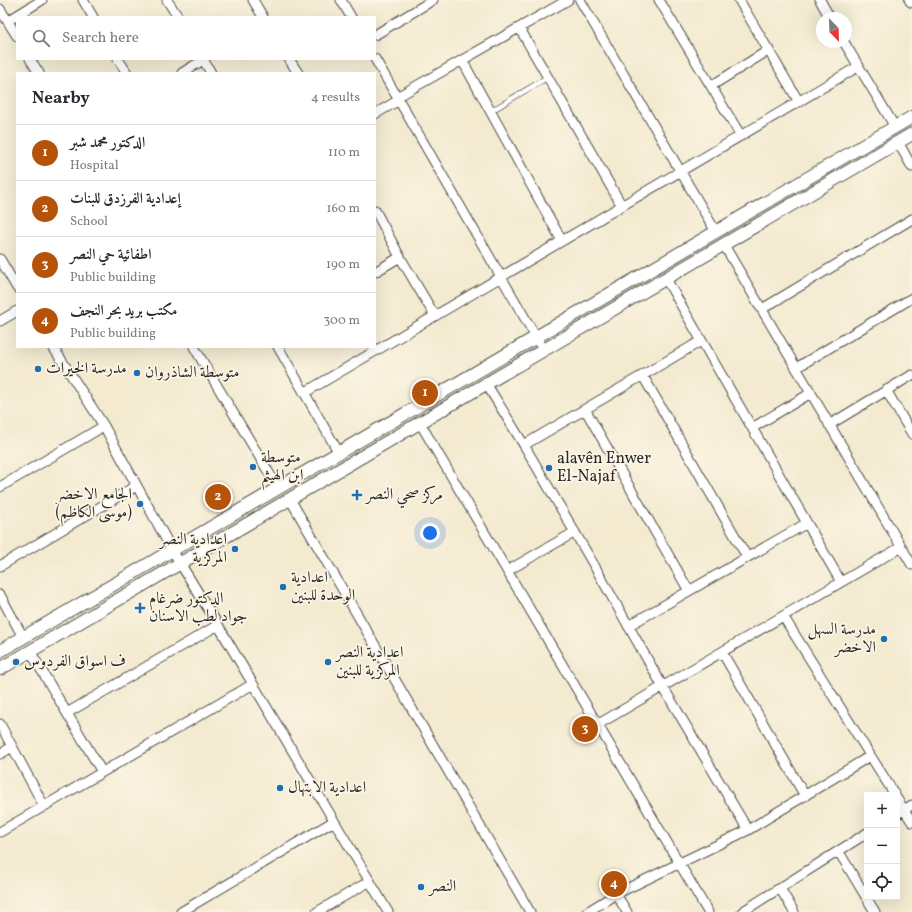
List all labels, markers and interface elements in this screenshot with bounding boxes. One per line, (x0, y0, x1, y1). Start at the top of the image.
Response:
north arrow (816, 12, 852, 48)
search box (16, 16, 376, 60)
icon: search (30, 27, 52, 49)
text: Search here (62, 28, 139, 49)
text: Nearby (32, 87, 90, 110)
text: 4 results (311, 89, 360, 107)
text: الدكتور محمد شبر (70, 133, 145, 154)
text: 1 (42, 144, 48, 162)
text: 110 m (328, 144, 360, 162)
text: Hospital (70, 157, 119, 175)
text: إعدادية الفرزدق للبنات (70, 189, 181, 210)
text: 2 (42, 200, 48, 218)
text: 160 m (326, 200, 360, 218)
text: School (70, 213, 108, 231)
text: اطفائية حي النصر (70, 245, 151, 266)
text: 3 (42, 256, 48, 274)
text: 190 m (326, 256, 360, 274)
text: Public building (70, 269, 156, 287)
text: مكتب بريد بحر النجف (70, 301, 177, 322)
text: 4 (41, 312, 49, 330)
text: 300 m (324, 312, 360, 330)
text: Public building (70, 325, 156, 343)
place label: مدرسة الخيرات (46, 358, 127, 380)
place label: متوسطة الشاذروان (145, 362, 239, 384)
marker: مدرسة الخيرات (33, 364, 43, 374)
marker: متوسطة الشاذروان (132, 368, 142, 378)
pin: 1 (412, 378, 438, 408)
place label: متوسطة ابن الهيثم (261, 447, 303, 491)
place label: alavên Enwer El-Najaf (557, 448, 651, 488)
marker: متوسطة ابن الهيثم (248, 462, 258, 472)
marker: alavên Enwer El-Najaf (544, 463, 554, 473)
pin: 2 (205, 482, 231, 512)
place label: الجامع الاخضر (موسى الكاظم) (54, 484, 132, 527)
place label: مركز صحي النصر (364, 484, 443, 509)
marker: مركز صحي النصر (351, 489, 363, 501)
marker: الجامع الاخضر (موسى الكاظم) (135, 499, 145, 509)
your location (420, 523, 440, 543)
place label: اعدادية النصر المركزية (158, 529, 227, 569)
marker: اعدادية النصر المركزية (230, 544, 240, 554)
place label: اعدادية الوحدة للبنين (291, 567, 355, 607)
marker: اعدادية الوحدة للبنين (278, 582, 288, 592)
place label: الدكتور ضرغام جواد لطب الاسنان (149, 588, 247, 628)
marker: الدكتور ضرغام جواد لطب الاسنان (134, 602, 146, 614)
place label: مدرسة السهل الاخضر (807, 619, 876, 659)
marker: مدرسة السهل الاخضر (879, 634, 889, 644)
place label: اعدادية النصر المركزية للبنين (334, 642, 403, 682)
place label: ف اسواق الفردوس (24, 651, 126, 673)
marker: ف اسواق الفردوس (11, 657, 21, 667)
marker: اعدادية النصر المركزية للبنين (323, 657, 333, 667)
pin: 3 (572, 714, 598, 744)
place label: اعدادية الابتهال (288, 777, 366, 799)
marker: اعدادية الابتهال (275, 783, 285, 793)
map controls (864, 792, 900, 900)
button: + (864, 792, 900, 828)
button: − (864, 828, 900, 864)
button: locate (864, 864, 900, 900)
pin: 4 (601, 869, 627, 899)
place label: النصر (427, 876, 456, 898)
marker: النصر (416, 882, 426, 892)

